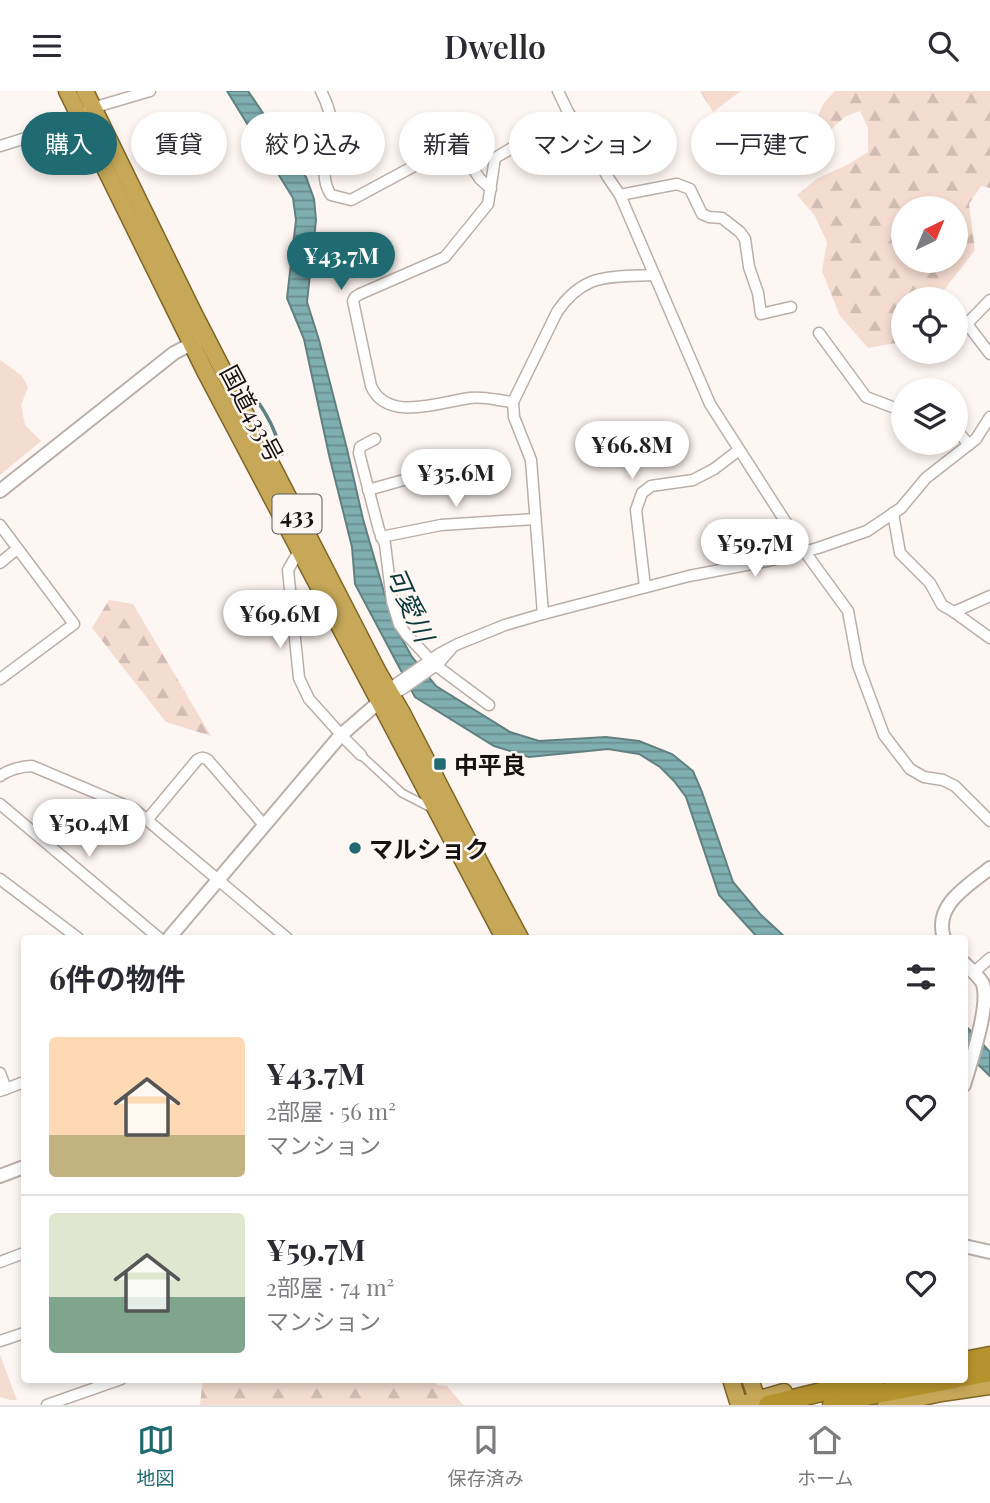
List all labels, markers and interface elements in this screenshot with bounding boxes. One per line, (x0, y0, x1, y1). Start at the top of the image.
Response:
text: Dwello (444, 24, 546, 67)
icon: menu (28, 27, 66, 65)
icon: search (924, 27, 962, 65)
chip: 購入 (21, 112, 117, 175)
chip: 賃貸 (131, 112, 227, 175)
chip: 絞り込み (241, 112, 385, 175)
chip: 新着 (399, 112, 495, 175)
chip: マンション (509, 112, 677, 175)
chip: 一戸建て (691, 112, 835, 175)
north arrow (891, 196, 968, 273)
map controls (891, 196, 968, 455)
pin: ¥43.7M (284, 233, 398, 292)
text: ¥43.7M (303, 239, 379, 270)
button: locate (891, 287, 968, 364)
street label: 国道433号 (214, 359, 292, 467)
button: layers (891, 378, 968, 455)
pin: ¥66.8M (575, 421, 689, 481)
text: ¥66.8M (591, 428, 673, 459)
pin: ¥35.6M (399, 449, 513, 509)
text: ¥35.6M (417, 456, 495, 487)
road number: 433 (272, 495, 322, 533)
pin: ¥59.7M (698, 519, 812, 579)
text: ¥59.7M (717, 526, 793, 557)
water label: 可愛川 (379, 561, 444, 649)
pin: ¥69.6M (223, 591, 337, 650)
text: ¥69.6M (239, 597, 321, 628)
place label: 中平良 (454, 748, 526, 780)
marker: 中平良 (432, 756, 448, 772)
pin: ¥50.4M (32, 799, 146, 859)
text: ¥50.4M (49, 806, 129, 837)
place label: マルショク (369, 832, 489, 864)
marker: マルショク (347, 840, 363, 856)
text: 6件の物件 (49, 958, 186, 998)
icon: filters (902, 958, 940, 996)
text: ¥43.7M (266, 1053, 365, 1093)
icon: home (105, 1065, 189, 1149)
icon: heart (902, 1088, 940, 1126)
text: 2部屋 · 56 m² (266, 1095, 396, 1126)
text: マンション (266, 1129, 381, 1160)
text: ¥59.7M (266, 1229, 366, 1269)
icon: home (105, 1241, 189, 1325)
icon: heart (902, 1264, 940, 1302)
text: 2部屋 · 74 m² (266, 1271, 394, 1302)
text: マンション (266, 1305, 381, 1336)
tab: 地図 (137, 1421, 175, 1490)
tab: 保存済み (448, 1421, 524, 1490)
tab: ホーム (797, 1421, 853, 1490)

